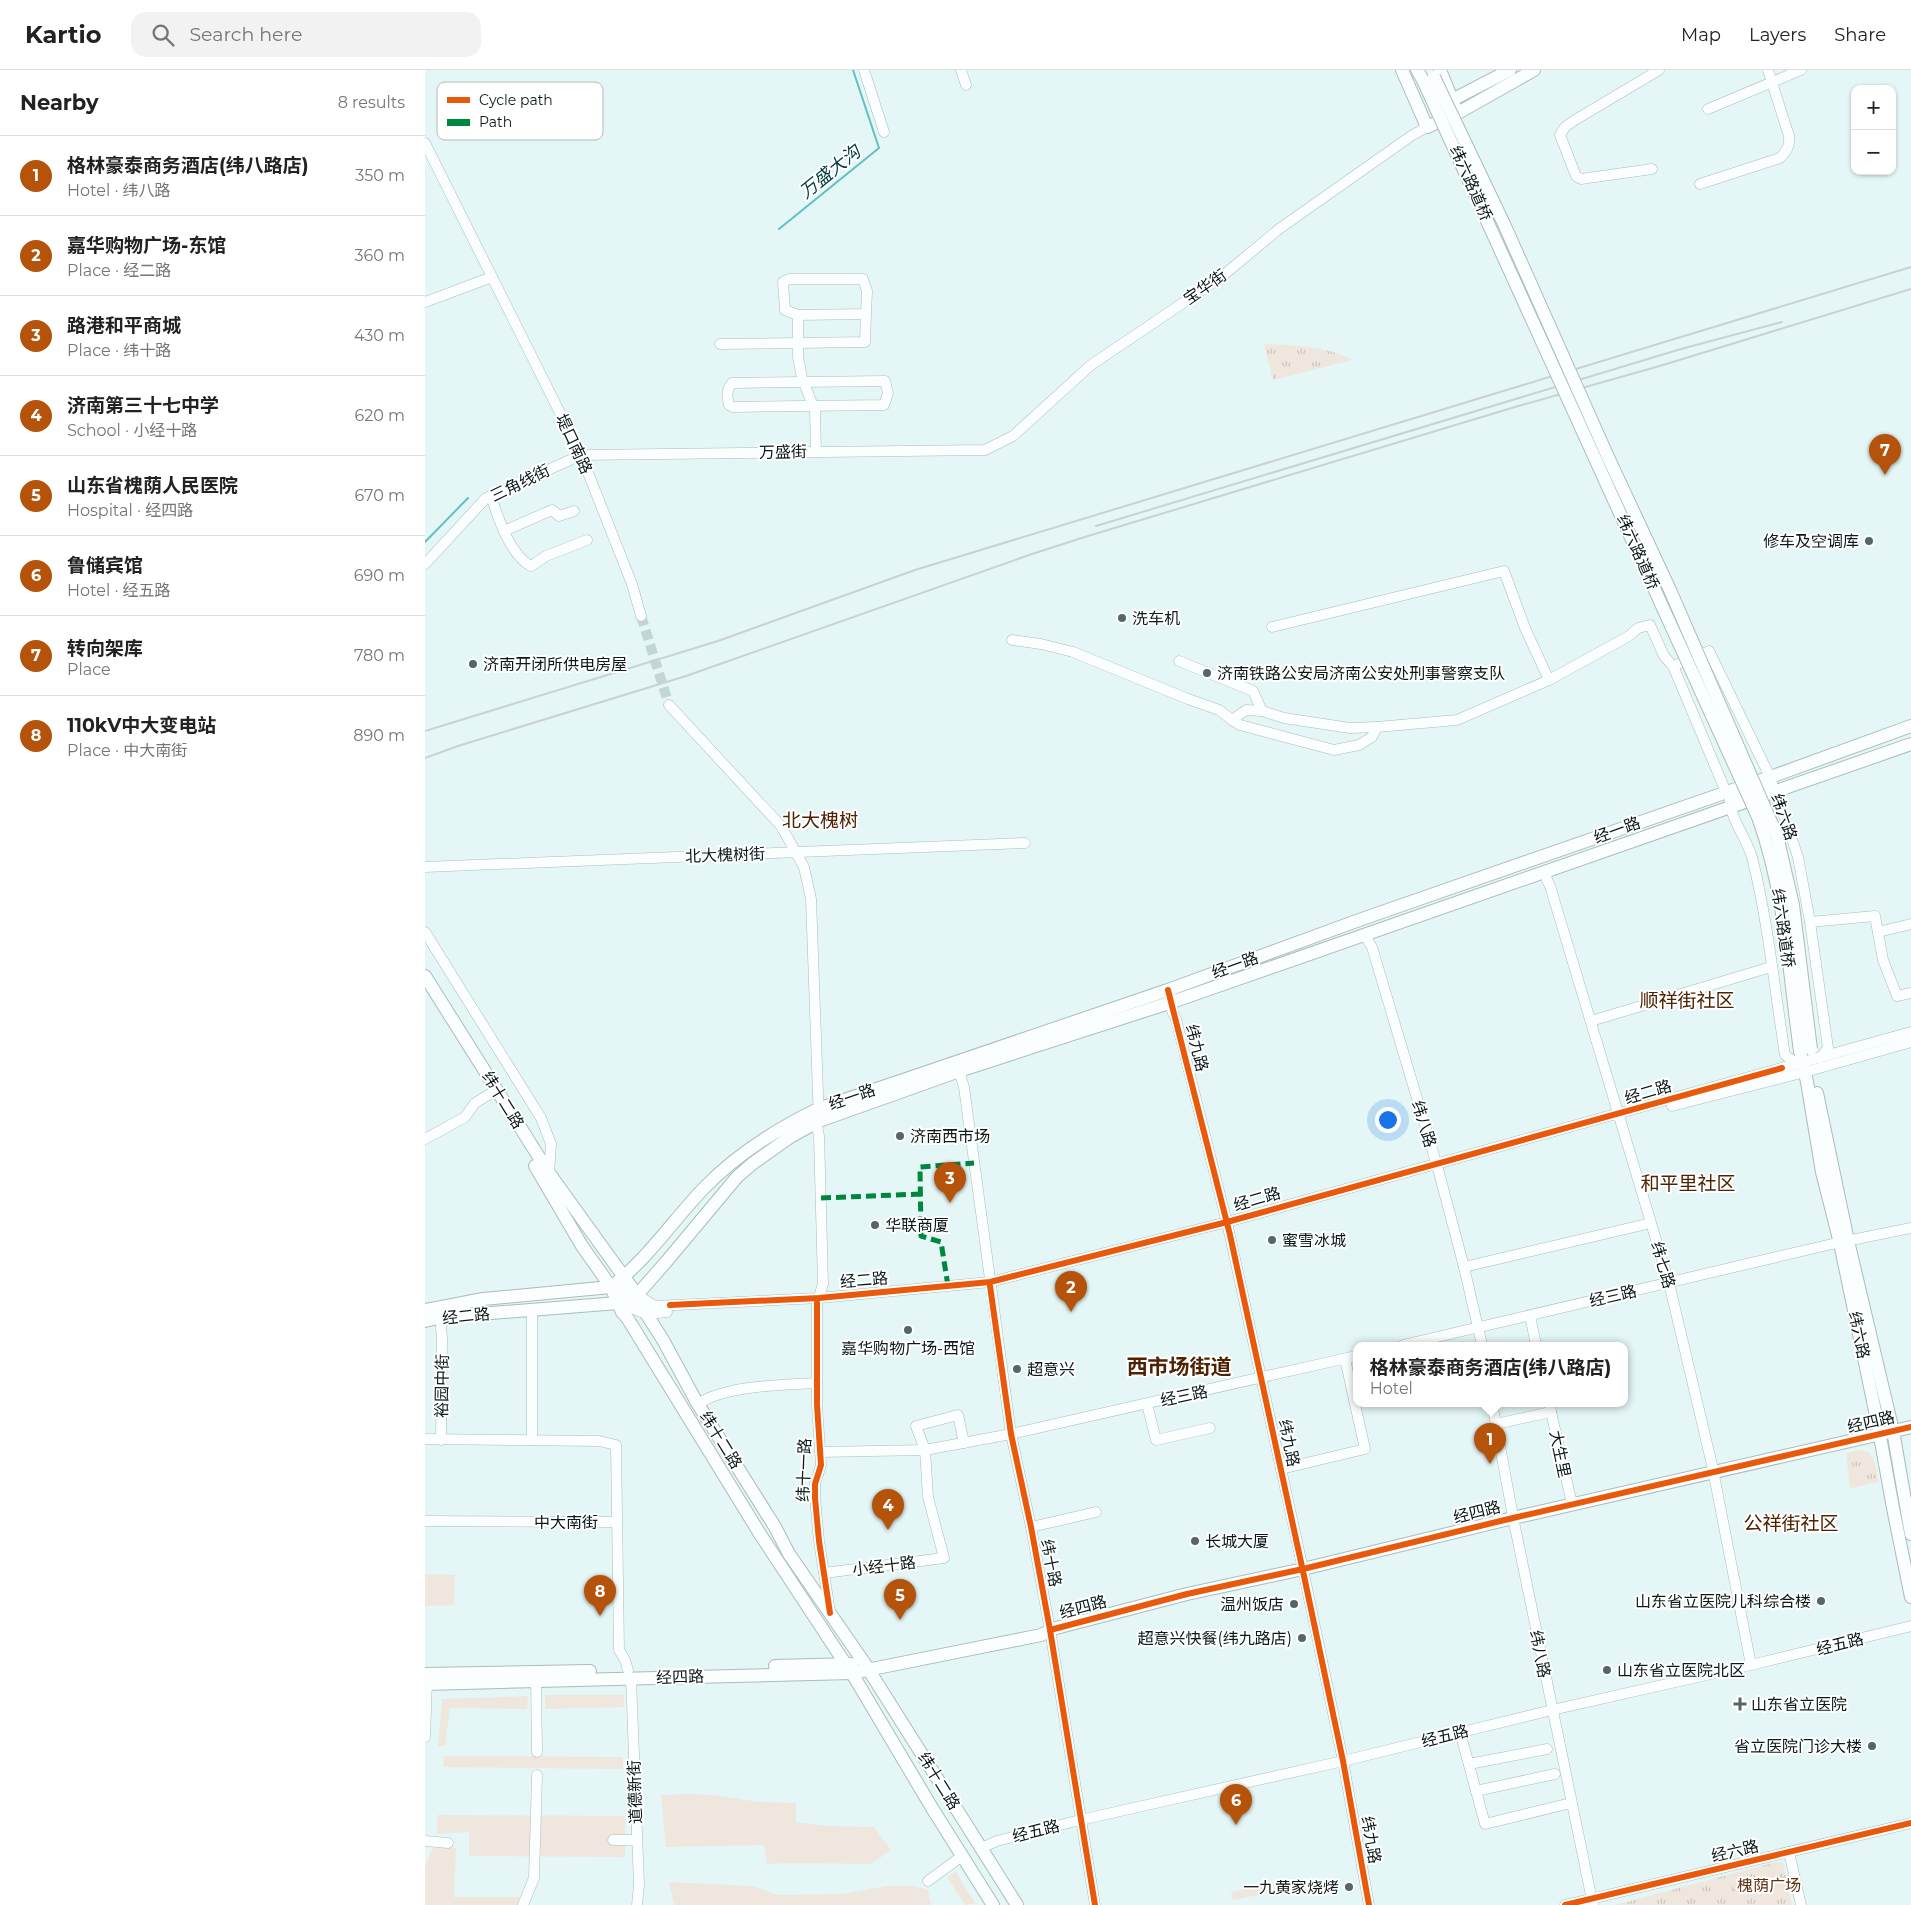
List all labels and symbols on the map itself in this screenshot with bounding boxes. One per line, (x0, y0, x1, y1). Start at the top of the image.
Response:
legend (437, 82, 603, 140)
text: Cycle path (479, 91, 553, 109)
text: Path (479, 113, 512, 131)
water label: 万盛大沟 (795, 140, 866, 203)
street label: 纬六路道桥 (1446, 143, 1496, 223)
street label: 宝华街 (1180, 265, 1230, 309)
street label: 堤口南路 (552, 411, 596, 477)
pin: 7 (1869, 434, 1901, 475)
street label: 万盛街 (759, 442, 807, 462)
street label: 三角线街 (487, 460, 553, 506)
street label: 纬六路道桥 (1613, 512, 1663, 592)
place label: 修车及空调库 (1763, 532, 1859, 551)
marker: 修车及空调库 (1863, 535, 1875, 547)
place label: 洗车机 (1132, 609, 1180, 628)
marker: 洗车机 (1116, 612, 1128, 624)
place label: 济南开闭所供电房屋 (483, 655, 627, 674)
marker: 济南开闭所供电房屋 (467, 658, 479, 670)
place label: 济南铁路公安局济南公安处刑事警察支队 (1217, 664, 1505, 683)
marker: 济南铁路公安局济南公安处刑事警察支队 (1201, 667, 1213, 679)
street label: 纬六路 (1767, 791, 1801, 843)
district label: 北大槐树 (782, 809, 858, 832)
street label: 经一路 (1591, 813, 1643, 847)
street label: 北大槐树街 (685, 844, 765, 866)
street label: 纬六路道桥 (1768, 887, 1798, 969)
street label: 经一路 (1209, 948, 1261, 982)
district label: 顺祥街社区 (1639, 989, 1735, 1012)
street label: 纬九路 (1182, 1022, 1212, 1074)
street label: 纬十二路 (478, 1068, 528, 1132)
street label: 经二路 (1622, 1076, 1674, 1108)
street label: 经一路 (826, 1080, 878, 1114)
street label: 纬八路 (1408, 1098, 1440, 1150)
your location (1375, 1107, 1401, 1133)
place label: 济南西市场 (910, 1127, 990, 1146)
marker: 济南西市场 (894, 1130, 906, 1142)
pin: 3 (934, 1162, 966, 1203)
district label: 和平里社区 (1640, 1172, 1736, 1195)
street label: 经二路 (1231, 1183, 1283, 1215)
place label: 华联商厦 (885, 1216, 949, 1235)
marker: 华联商厦 (869, 1219, 881, 1231)
place label: 蜜雪冰城 (1282, 1231, 1346, 1250)
marker: 蜜雪冰城 (1266, 1234, 1278, 1246)
street label: 纬七路 (1647, 1239, 1679, 1291)
street label: 经二路 (839, 1268, 889, 1292)
pin: 2 (1055, 1271, 1087, 1312)
street label: 经三路 (1587, 1281, 1639, 1311)
street label: 经二路 (441, 1304, 491, 1328)
street label: 纬六路 (1845, 1310, 1873, 1360)
marker: 嘉华购物广场-西馆 (902, 1324, 914, 1336)
place label: 嘉华购物广场-西馆 (841, 1339, 975, 1358)
street label: 裕园中街 (432, 1354, 452, 1418)
district label: 西市场街道 (1127, 1354, 1232, 1379)
place label: 超意兴 (1027, 1360, 1075, 1379)
marker: 超意兴 (1011, 1363, 1023, 1375)
street label: 经三路 (1159, 1382, 1209, 1410)
street label: 经四路 (1845, 1407, 1897, 1437)
street label: 纬十二路 (696, 1408, 746, 1472)
street label: 纬九路 (1275, 1418, 1303, 1468)
pin: 1 (1474, 1423, 1506, 1464)
street label: 大生里 (1546, 1429, 1574, 1479)
street label: 纬十一路 (793, 1438, 815, 1502)
pin: 4 (872, 1489, 904, 1530)
street label: 经四路 (1451, 1497, 1503, 1527)
district label: 公祥街社区 (1743, 1512, 1839, 1535)
street label: 中大南街 (534, 1513, 598, 1532)
place label: 长城大厦 (1205, 1532, 1269, 1551)
marker: 长城大厦 (1189, 1535, 1201, 1547)
street label: 纬十路 (1037, 1538, 1065, 1588)
street label: 小经十路 (851, 1553, 917, 1579)
pin: 8 (584, 1575, 616, 1616)
pin: 5 (884, 1579, 916, 1620)
street label: 经四路 (1057, 1592, 1109, 1622)
place label: 山东省立医院儿科综合楼 (1635, 1592, 1811, 1611)
place label: 温州饭店 (1220, 1595, 1284, 1614)
marker: 山东省立医院儿科综合楼 (1815, 1595, 1827, 1607)
marker: 温州饭店 (1288, 1598, 1300, 1610)
place label: 超意兴快餐(纬九路店) (1137, 1629, 1292, 1648)
street label: 纬八路 (1526, 1629, 1554, 1679)
street label: 经五路 (1814, 1629, 1866, 1659)
marker: 超意兴快餐(纬九路店) (1296, 1632, 1308, 1644)
place label: 山东省立医院北区 (1617, 1661, 1745, 1680)
marker: 山东省立医院北区 (1601, 1664, 1613, 1676)
street label: 经四路 (656, 1667, 704, 1687)
place label: 山东省立医院 (1751, 1695, 1847, 1714)
marker: 山东省立医院 (1733, 1697, 1747, 1711)
street label: 经五路 (1419, 1721, 1471, 1751)
place label: 省立医院门诊大楼 (1734, 1737, 1862, 1756)
marker: 省立医院门诊大楼 (1866, 1740, 1878, 1752)
street label: 纬十二路 (914, 1749, 964, 1813)
street label: 道德新街 (624, 1760, 646, 1824)
pin: 6 (1220, 1784, 1252, 1825)
street label: 纬九路 (1357, 1815, 1385, 1865)
street label: 经五路 (1010, 1816, 1062, 1846)
street label: 经六路 (1709, 1836, 1761, 1866)
park label: 槐荫广场 (1737, 1876, 1801, 1895)
place label: 一九黄家烧烤 (1243, 1878, 1339, 1897)
marker: 一九黄家烧烤 (1343, 1881, 1355, 1893)

